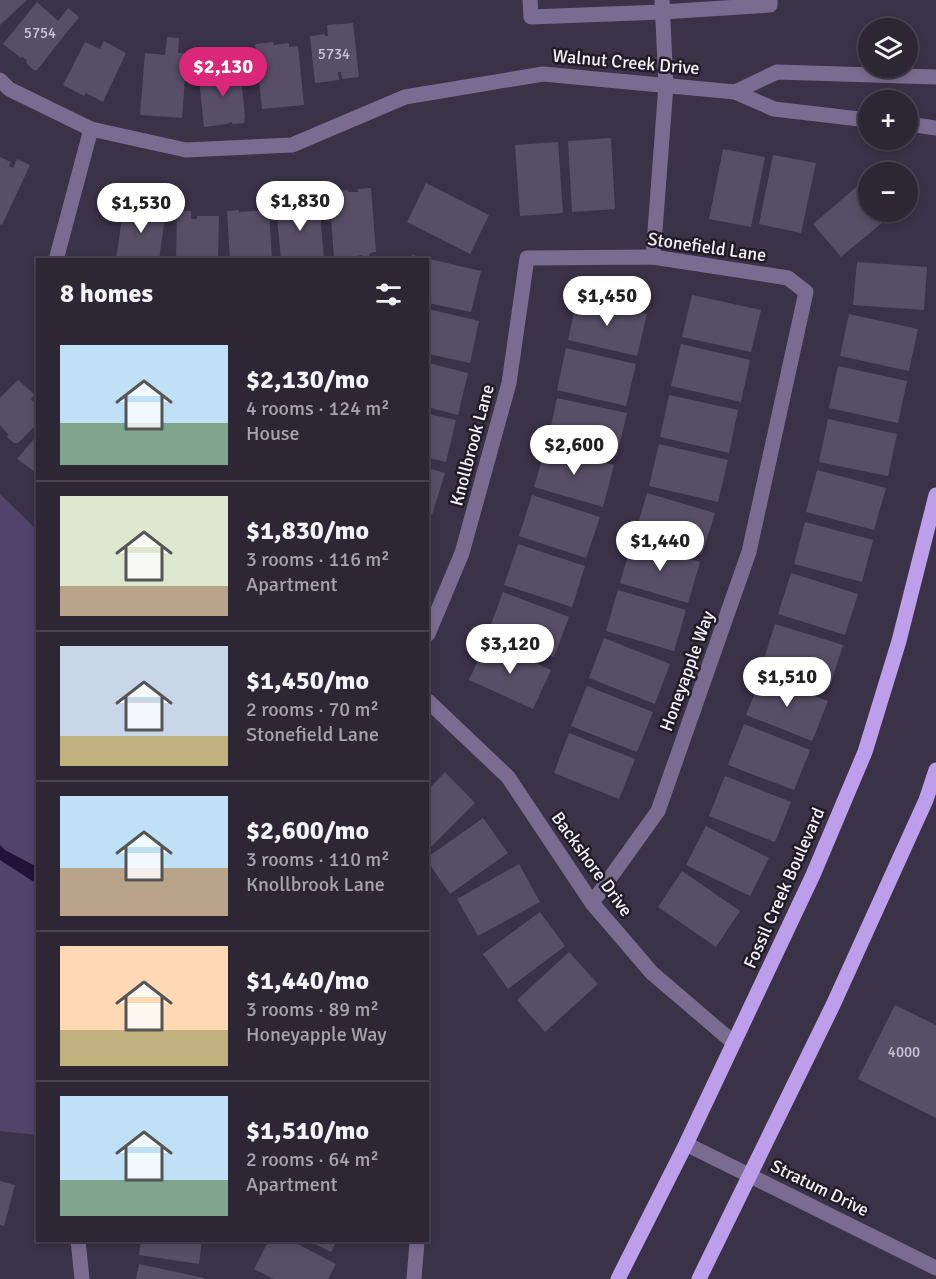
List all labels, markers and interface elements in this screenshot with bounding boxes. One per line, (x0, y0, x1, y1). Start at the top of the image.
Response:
map controls (858, 18, 918, 222)
button: layers (858, 18, 918, 78)
house number: 5754 (24, 24, 56, 42)
house number: 5734 (318, 45, 350, 63)
street label: Walnut Creek Drive (552, 45, 700, 79)
pin: $2,130 (174, 47, 272, 98)
text: $2,130 (193, 54, 253, 79)
button: + (858, 90, 918, 150)
button: − (858, 162, 918, 222)
pin: $1,830 (251, 181, 349, 232)
pin: $1,530 (92, 183, 190, 234)
text: $1,830 (270, 188, 330, 213)
text: $1,530 (111, 190, 171, 215)
street label: Stonefield Lane (646, 228, 768, 266)
pin: $1,450 (558, 276, 656, 327)
text: 8 homes (60, 278, 153, 310)
icon: filters (372, 278, 405, 311)
text: $1,450 (577, 283, 637, 308)
text: $2,130/mo (246, 364, 369, 396)
icon: home (108, 369, 180, 441)
street label: Knollbrook Lane (445, 382, 499, 508)
text: 4 rooms · 124 m² (246, 396, 390, 421)
text: House (246, 421, 300, 446)
pin: $2,600 (525, 425, 623, 476)
text: $2,600 (544, 432, 604, 457)
text: $1,830/mo (246, 515, 369, 547)
icon: home (108, 520, 180, 592)
pin: $1,440 (611, 521, 709, 572)
text: $1,440 (630, 528, 690, 553)
text: 3 rooms · 116 m² (246, 547, 390, 572)
text: Apartment (246, 572, 338, 597)
street label: Honeyapple Way (655, 607, 719, 734)
pin: $3,120 (461, 624, 559, 675)
text: $3,120 (480, 631, 540, 656)
pin: $1,510 (738, 657, 836, 708)
text: $1,510 (757, 664, 817, 689)
text: $1,450/mo (246, 665, 369, 697)
icon: home (108, 670, 180, 742)
text: 2 rooms · 70 m² (246, 697, 379, 722)
text: Stonefield Lane (246, 722, 379, 747)
street label: Fossil Creek Boulevard (739, 804, 829, 972)
street label: Backshore Drive (547, 807, 637, 921)
text: $2,600/mo (246, 815, 369, 847)
icon: home (108, 820, 180, 892)
text: 3 rooms · 110 m² (246, 847, 390, 872)
text: Knollbrook Lane (246, 872, 385, 897)
text: $1,440/mo (246, 965, 369, 997)
icon: home (108, 970, 180, 1042)
text: 3 rooms · 89 m² (246, 997, 379, 1022)
text: Honeyapple Way (246, 1022, 387, 1047)
house number: 4000 (888, 1043, 920, 1061)
text: $1,510/mo (246, 1115, 369, 1147)
icon: home (108, 1120, 180, 1192)
text: 2 rooms · 64 m² (246, 1147, 379, 1172)
street label: Stratum Drive (767, 1155, 873, 1221)
text: Apartment (246, 1172, 338, 1197)

